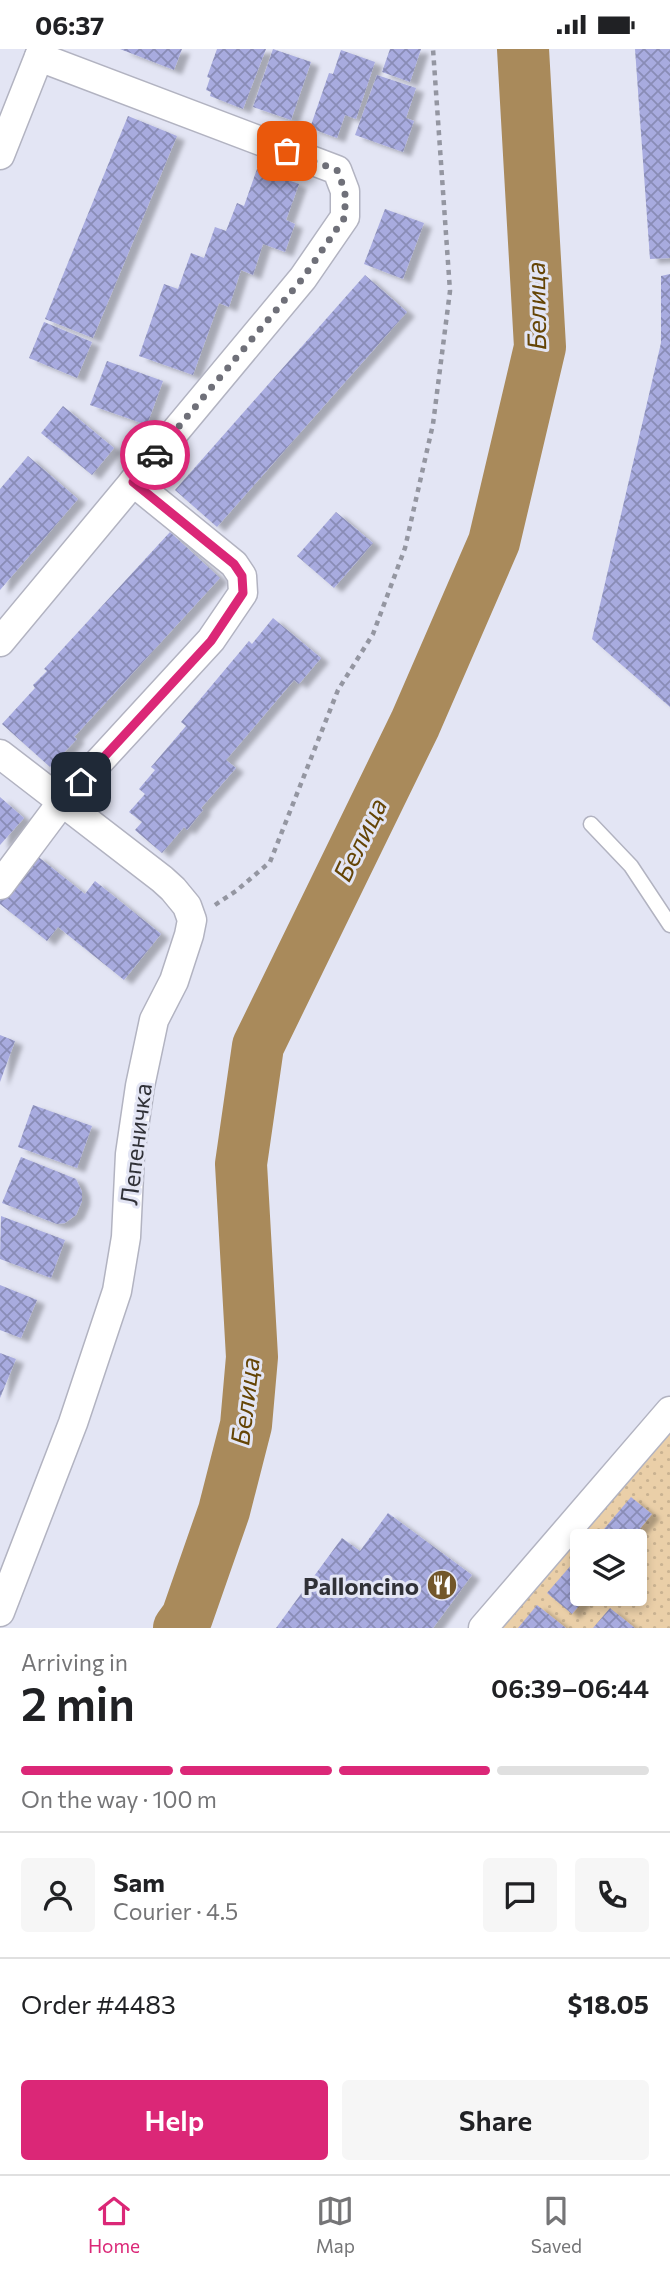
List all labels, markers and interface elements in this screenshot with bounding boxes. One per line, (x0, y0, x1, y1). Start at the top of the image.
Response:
text: 06:37 (35, 9, 104, 40)
pin (257, 121, 317, 181)
icon: bag (268, 132, 306, 170)
water label: Белица (519, 261, 551, 351)
courier (120, 420, 190, 490)
icon: car (136, 436, 174, 474)
pin (51, 752, 111, 812)
icon: home (62, 763, 100, 801)
water label: Белица (326, 792, 392, 886)
street label: Лепеничка (113, 1081, 157, 1207)
water label: Белица (223, 1355, 265, 1447)
map controls (570, 1529, 647, 1606)
button: layers (570, 1529, 647, 1606)
restaurant icon: Palloncino (425, 1568, 459, 1602)
place label: Palloncino (303, 1571, 419, 1600)
text: Arriving in (21, 1648, 128, 1676)
text: 06:39–06:44 (491, 1672, 649, 1703)
text: 2 min (21, 1674, 135, 1730)
text: On the way · 100 m (21, 1785, 217, 1813)
button: person (21, 1858, 95, 1932)
button: chat (483, 1858, 557, 1932)
button: phone (575, 1858, 649, 1932)
text: Sam (113, 1866, 165, 1897)
text: Courier · 4.5 (113, 1897, 238, 1925)
text: Order #4483 (21, 1988, 176, 2019)
text: $18.05 (568, 1988, 649, 2019)
button: Help (21, 2080, 328, 2160)
button: Share (342, 2080, 649, 2160)
tab: Home (88, 2192, 140, 2257)
tab: Map (316, 2192, 355, 2257)
tab: Saved (531, 2192, 582, 2257)

